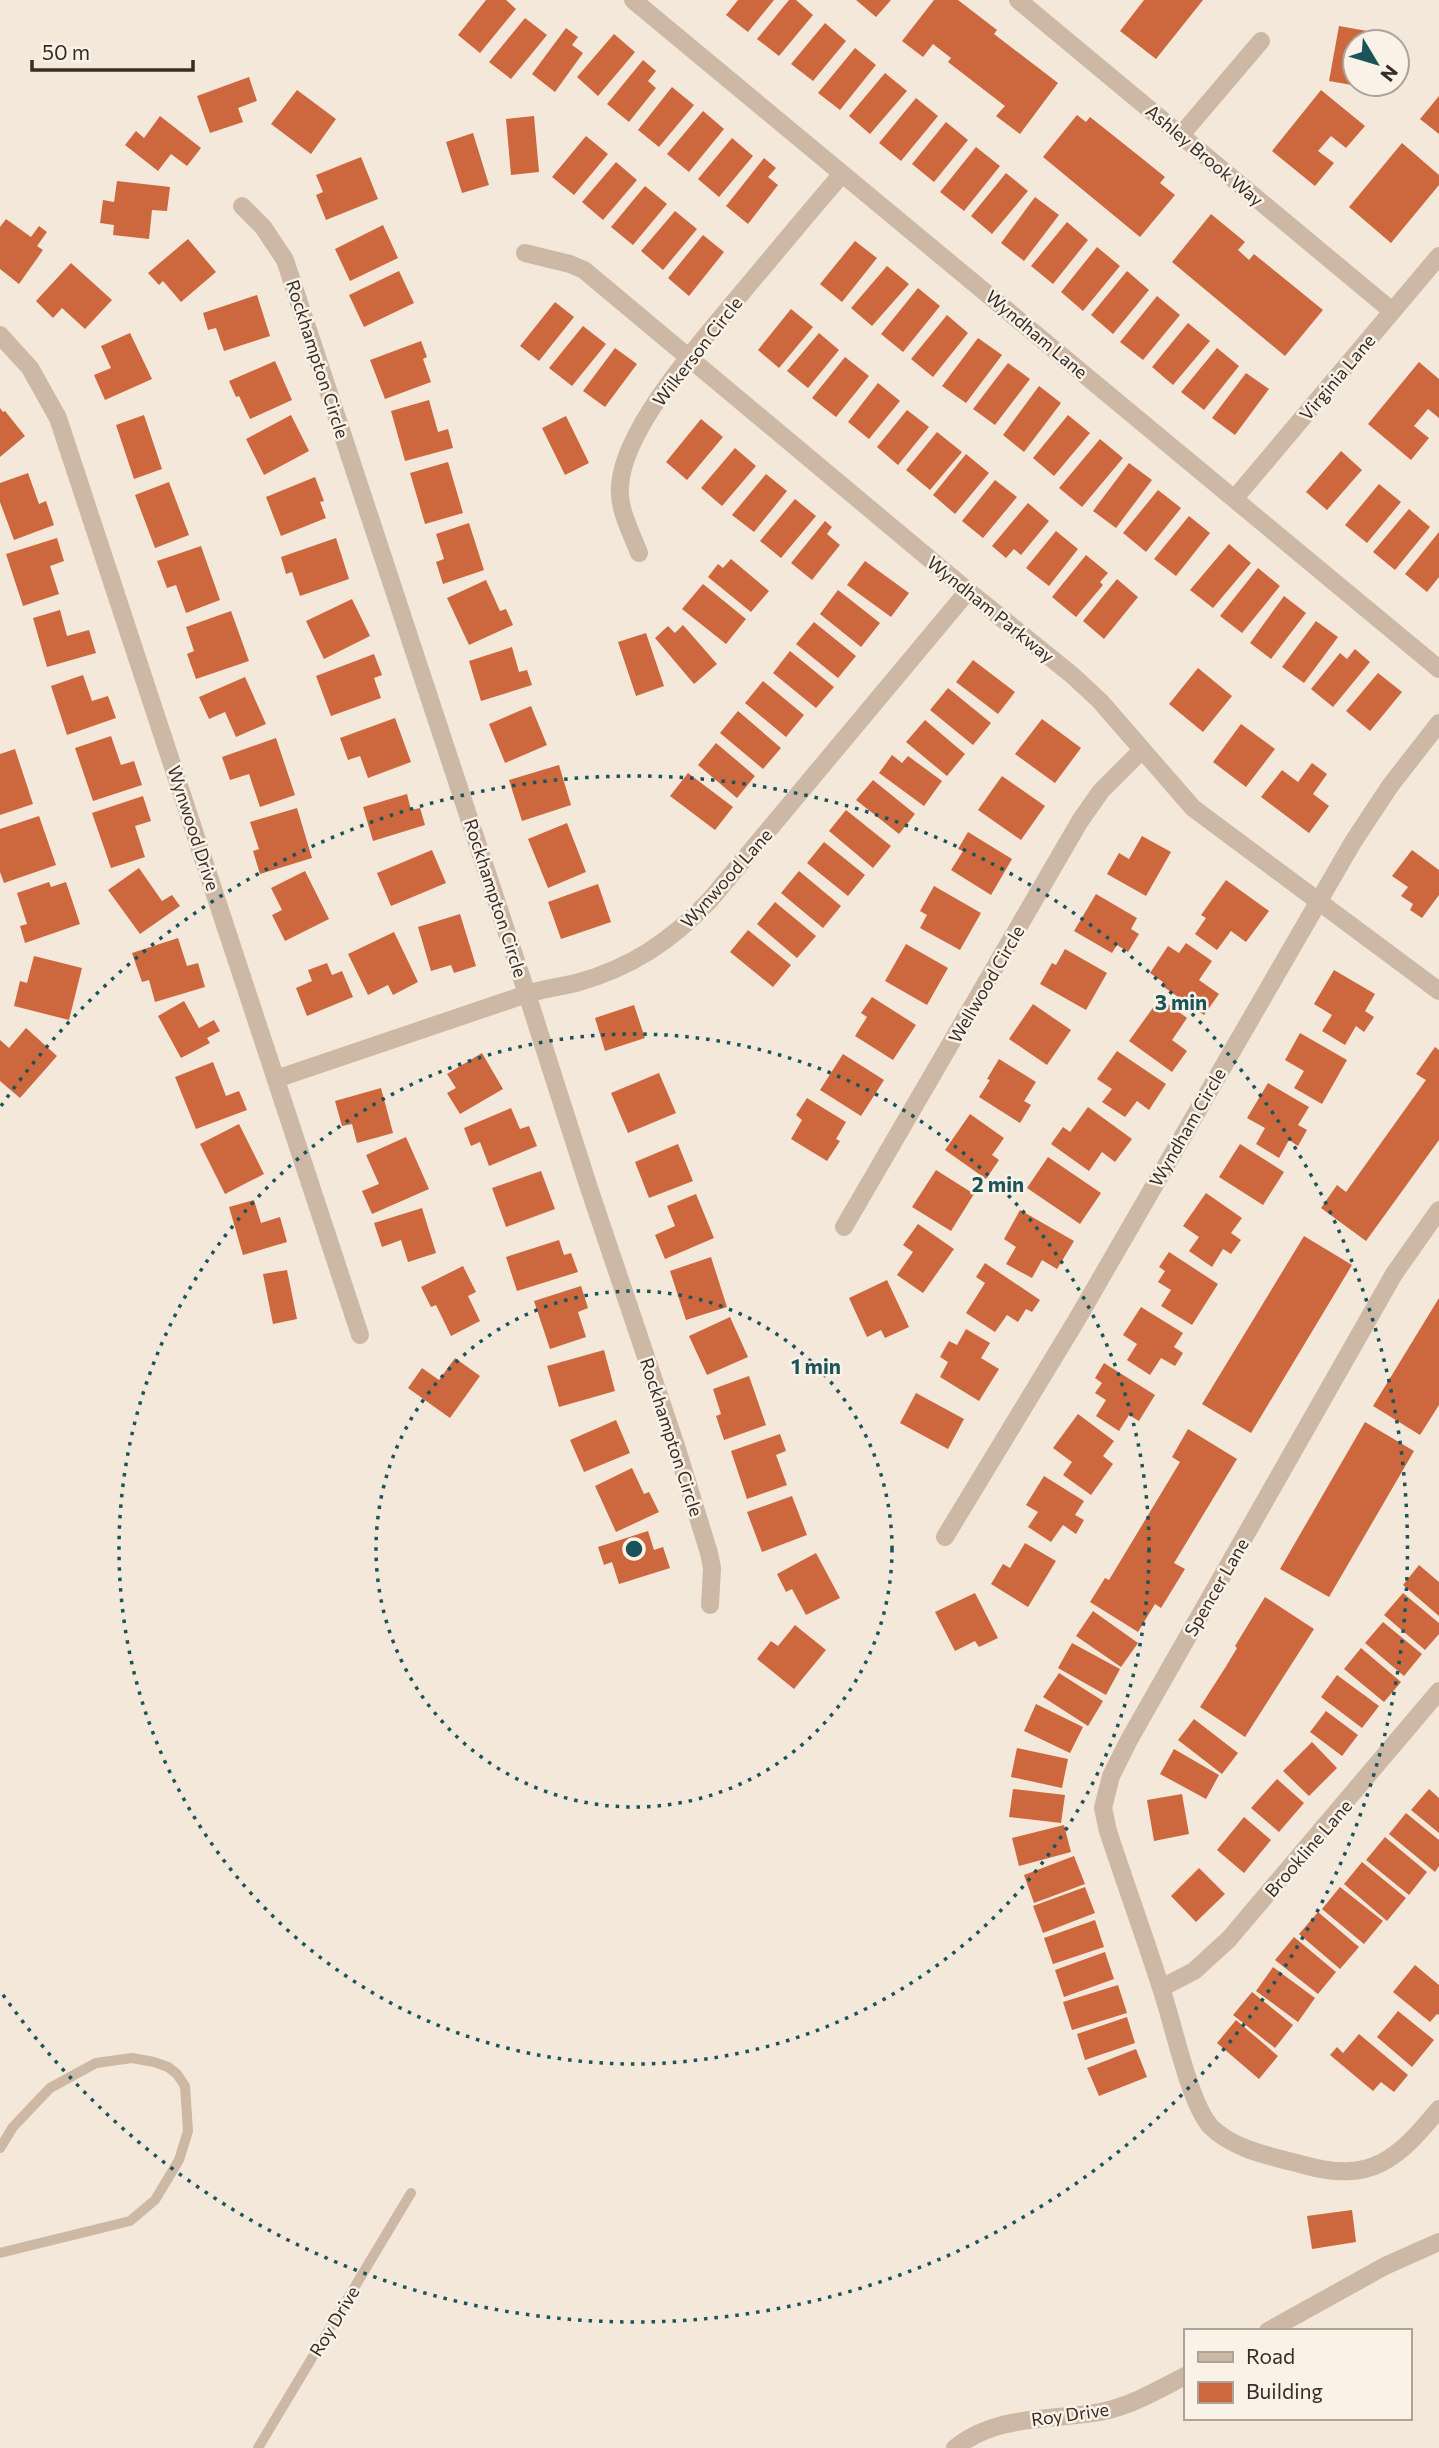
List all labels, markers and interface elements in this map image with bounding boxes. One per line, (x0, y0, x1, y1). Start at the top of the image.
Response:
scale bar (32, 28, 192, 72)
north arrow (1341, 28, 1411, 98)
text: 50 m (42, 39, 90, 64)
text: N (1376, 61, 1403, 86)
street label: Ashley Brook Way (1142, 99, 1268, 211)
street label: Rockhampton Circle (282, 277, 354, 441)
street label: Wyndham Lane (982, 285, 1092, 383)
street label: Wilkerson Circle (647, 292, 747, 410)
street label: Virginia Lane (1295, 329, 1379, 425)
street label: Wyndham Parkway (923, 551, 1059, 667)
street label: Wynwood Drive (163, 763, 225, 893)
street label: Rockhampton Circle (460, 816, 532, 980)
street label: Wynwood Lane (676, 824, 776, 932)
street label: Wellwood Circle (943, 921, 1029, 1047)
text: 3 min (1155, 989, 1207, 1014)
street label: Wyndham Circle (1144, 1064, 1230, 1190)
text: 2 min (972, 1171, 1024, 1196)
text: 1 min (791, 1353, 841, 1378)
street label: Rockhampton Circle (636, 1355, 708, 1519)
street label: Spencer Lane (1179, 1534, 1253, 1640)
centre of rings (622, 1537, 646, 1561)
street label: Brookline Lane (1260, 1795, 1356, 1901)
street label: Roy Drive (304, 2282, 364, 2360)
legend (1184, 2329, 1411, 2420)
text: Road (1246, 2343, 1295, 2368)
text: Building (1246, 2378, 1323, 2403)
street label: Roy Drive (1030, 2398, 1110, 2430)

